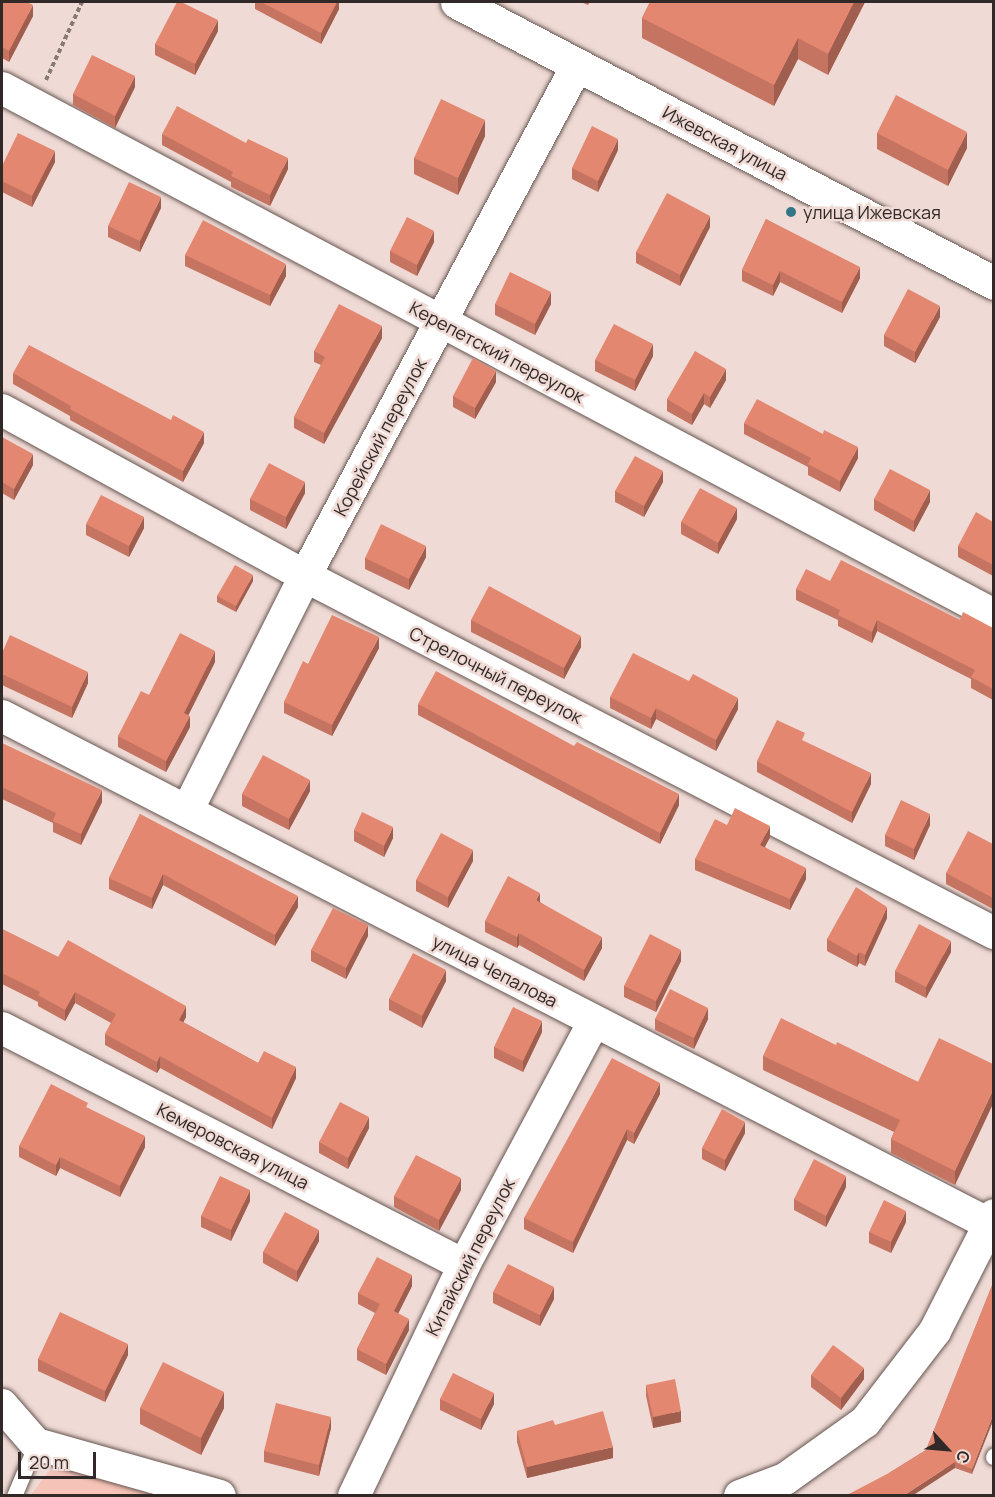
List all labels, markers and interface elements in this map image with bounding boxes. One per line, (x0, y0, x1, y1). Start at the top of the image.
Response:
street label: Ижевская улица (659, 101, 791, 185)
place label: улица Ижевская (803, 201, 941, 223)
marker: улица Ижевская (784, 205, 798, 219)
street label: Керепетский переулок (406, 297, 588, 407)
street label: Корейский переулок (329, 354, 431, 520)
street label: Стрелочный переулок (406, 622, 586, 728)
street label: улица Чепалова (429, 930, 561, 1012)
street label: Кемеровская улица (153, 1098, 313, 1194)
street label: Китайский переулок (421, 1175, 519, 1339)
north arrow (917, 1419, 977, 1479)
scale bar (21, 1440, 99, 1478)
text: С (951, 1447, 976, 1467)
text: 20 m (29, 1450, 69, 1474)

